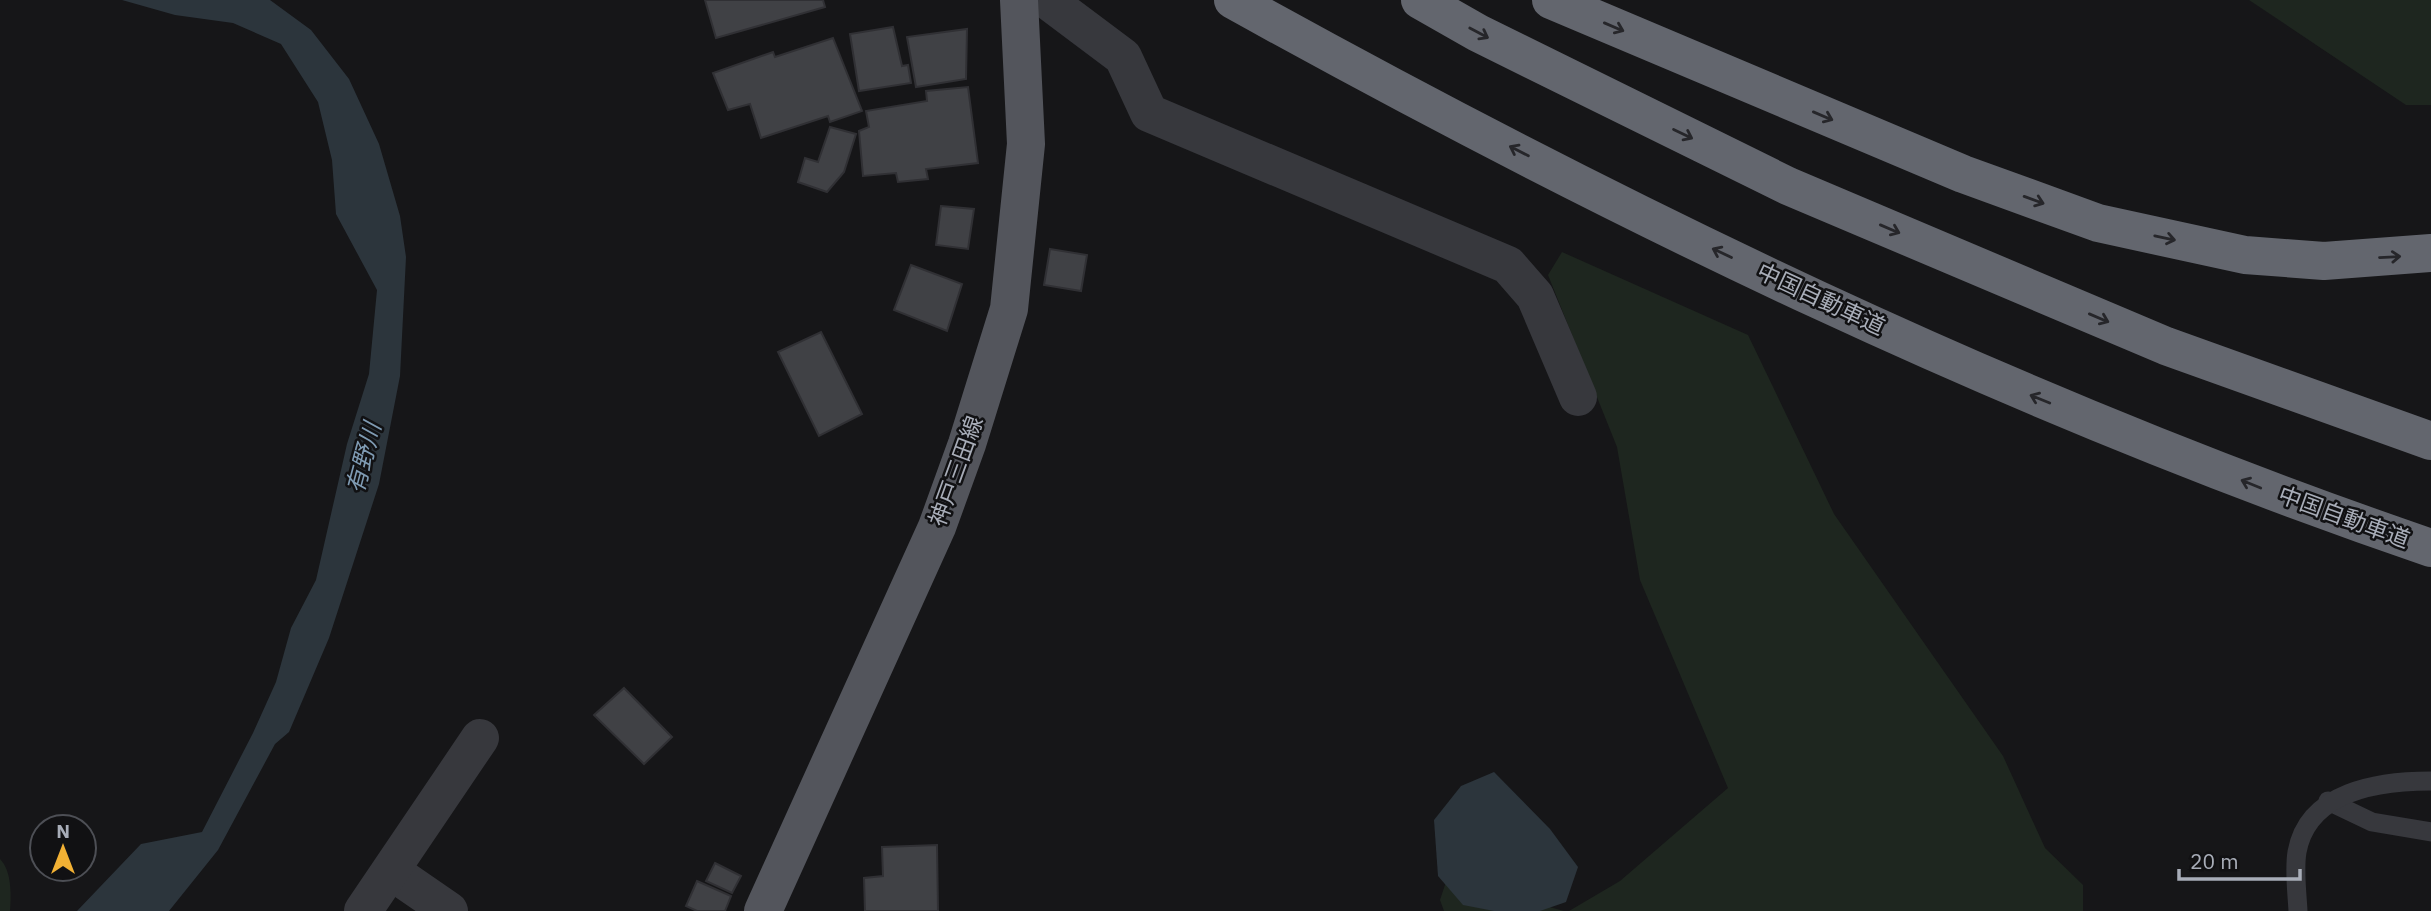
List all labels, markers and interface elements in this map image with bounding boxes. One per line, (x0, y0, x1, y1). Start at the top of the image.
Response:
one-way arrow (1602, 21, 1624, 34)
one-way arrow (1468, 27, 1489, 41)
one-way arrow (1812, 110, 1833, 123)
one-way arrow (1672, 128, 1693, 141)
one-way arrow (1509, 143, 1530, 157)
one-way arrow (2023, 195, 2045, 207)
one-way arrow (1878, 223, 1900, 236)
one-way arrow (2153, 231, 2176, 245)
one-way arrow (1712, 246, 1733, 260)
one-way arrow (2379, 251, 2402, 264)
street label: 中国自動車道 (1753, 255, 1890, 341)
one-way arrow (2088, 312, 2109, 325)
one-way arrow (2030, 392, 2052, 405)
street label: 神戸三田線 (921, 411, 989, 530)
water label: 有野川 (338, 416, 389, 497)
one-way arrow (2241, 476, 2263, 489)
street label: 中国自動車道 (2274, 478, 2414, 554)
north arrow (28, 813, 98, 883)
text: N (56, 819, 70, 843)
scale bar (2179, 838, 2300, 882)
text: 20 m (2190, 847, 2239, 875)

